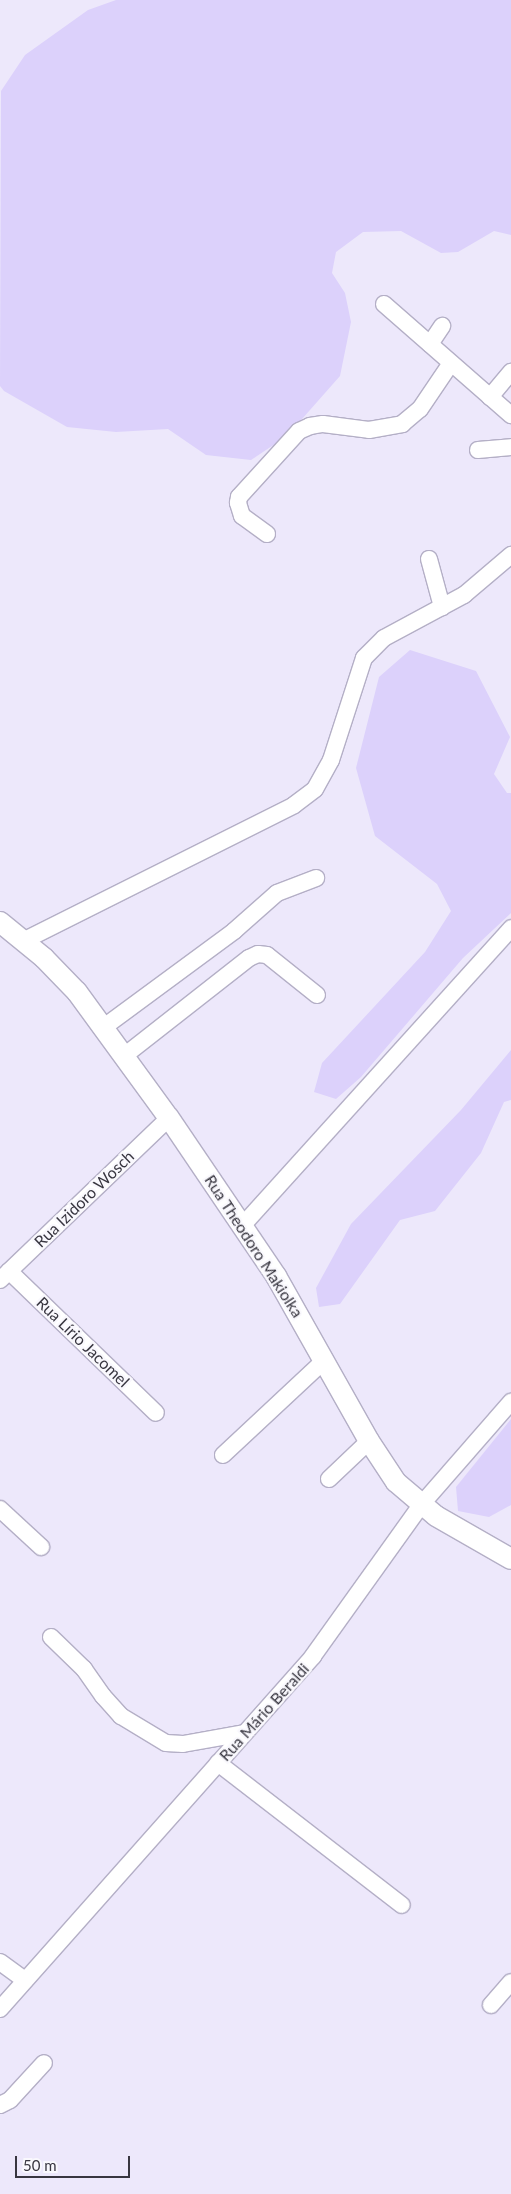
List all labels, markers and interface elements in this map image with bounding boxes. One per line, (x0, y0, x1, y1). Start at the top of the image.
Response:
street label: Rua Izidoro Wosch (30, 1147, 138, 1251)
street label: Rua Theodoro Makiolka (201, 1171, 307, 1321)
street label: Rua Lírio Jacomel (32, 1293, 134, 1391)
street label: Rua Mário Beraldi (215, 1659, 313, 1765)
scale bar (18, 2146, 132, 2178)
text: 50 m (23, 2156, 57, 2174)

